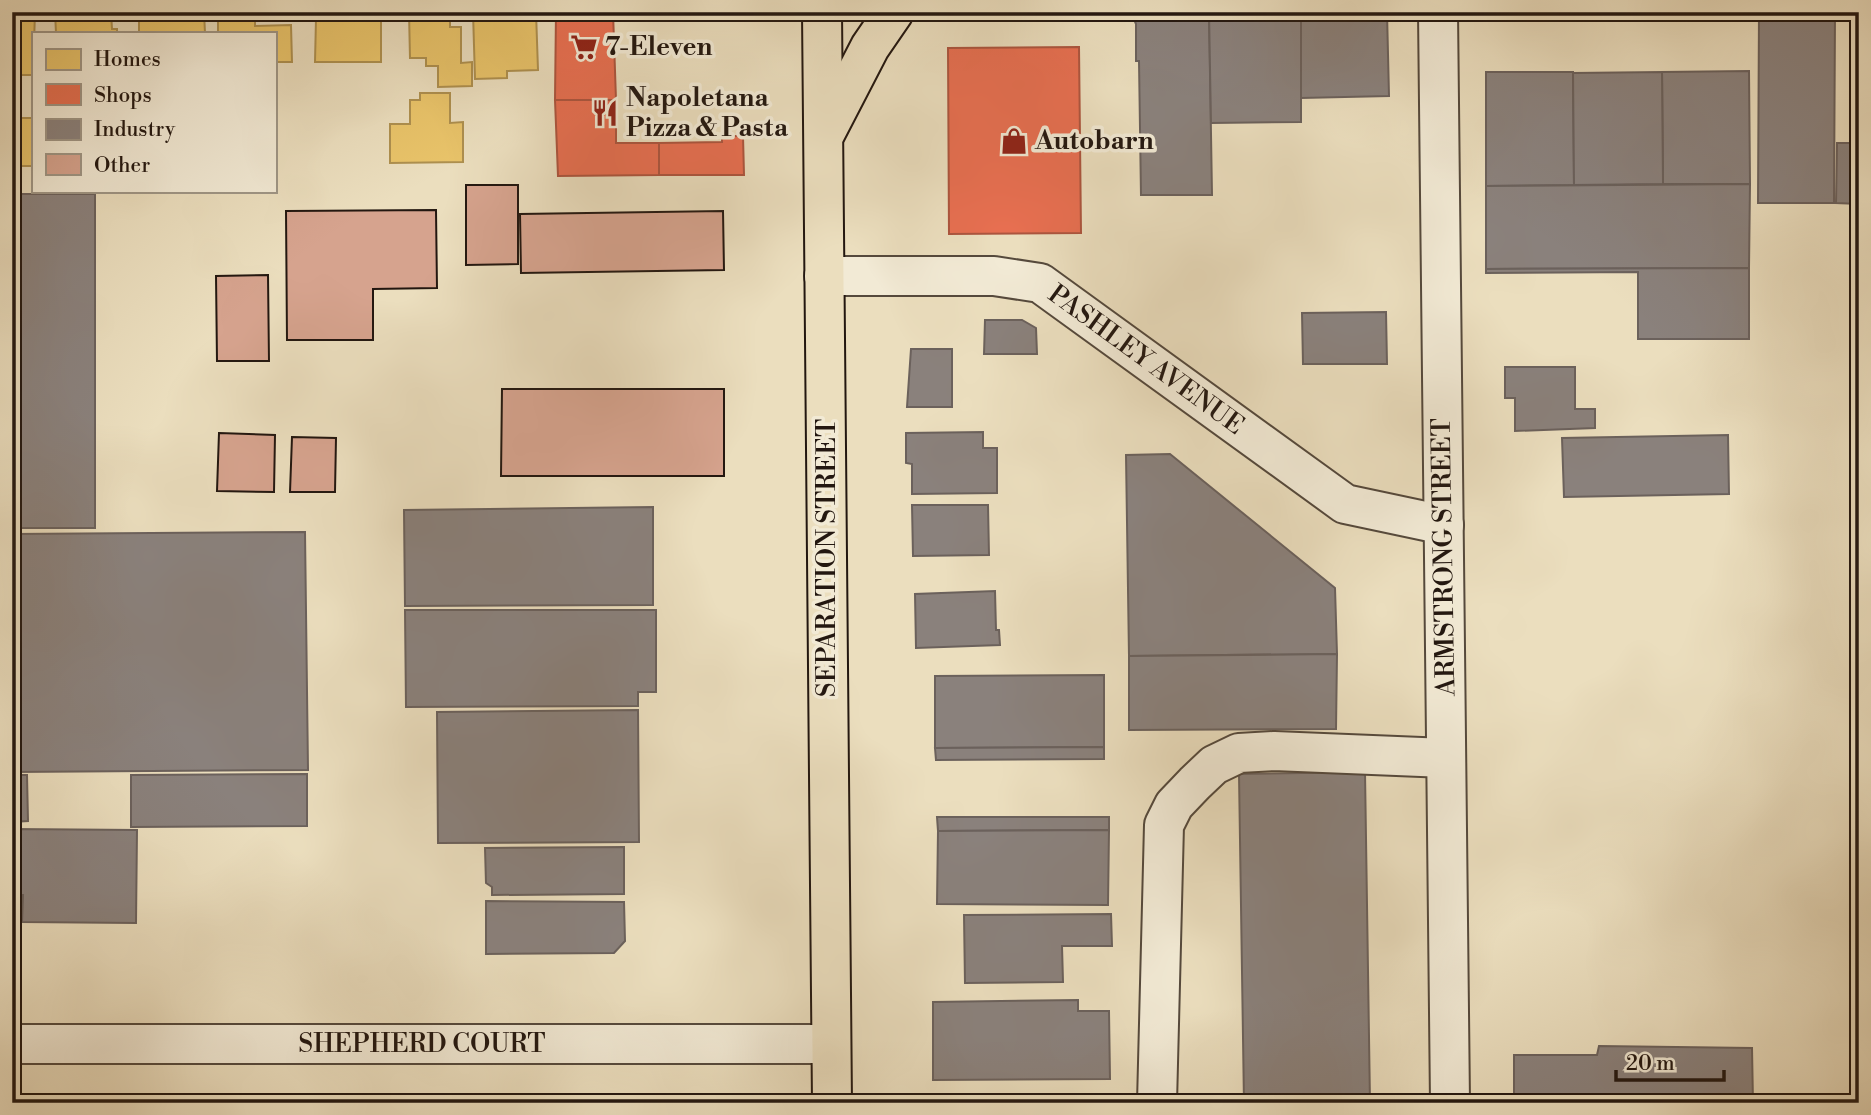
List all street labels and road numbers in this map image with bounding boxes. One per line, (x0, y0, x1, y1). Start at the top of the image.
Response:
street label: PASHLEY AVENUE (1042, 278, 1250, 442)
street label: ARMSTRONG STREET (1426, 418, 1462, 697)
street label: SEPARATION STREET (811, 419, 843, 697)
street label: SHEPHERD COURT (298, 1028, 546, 1060)

